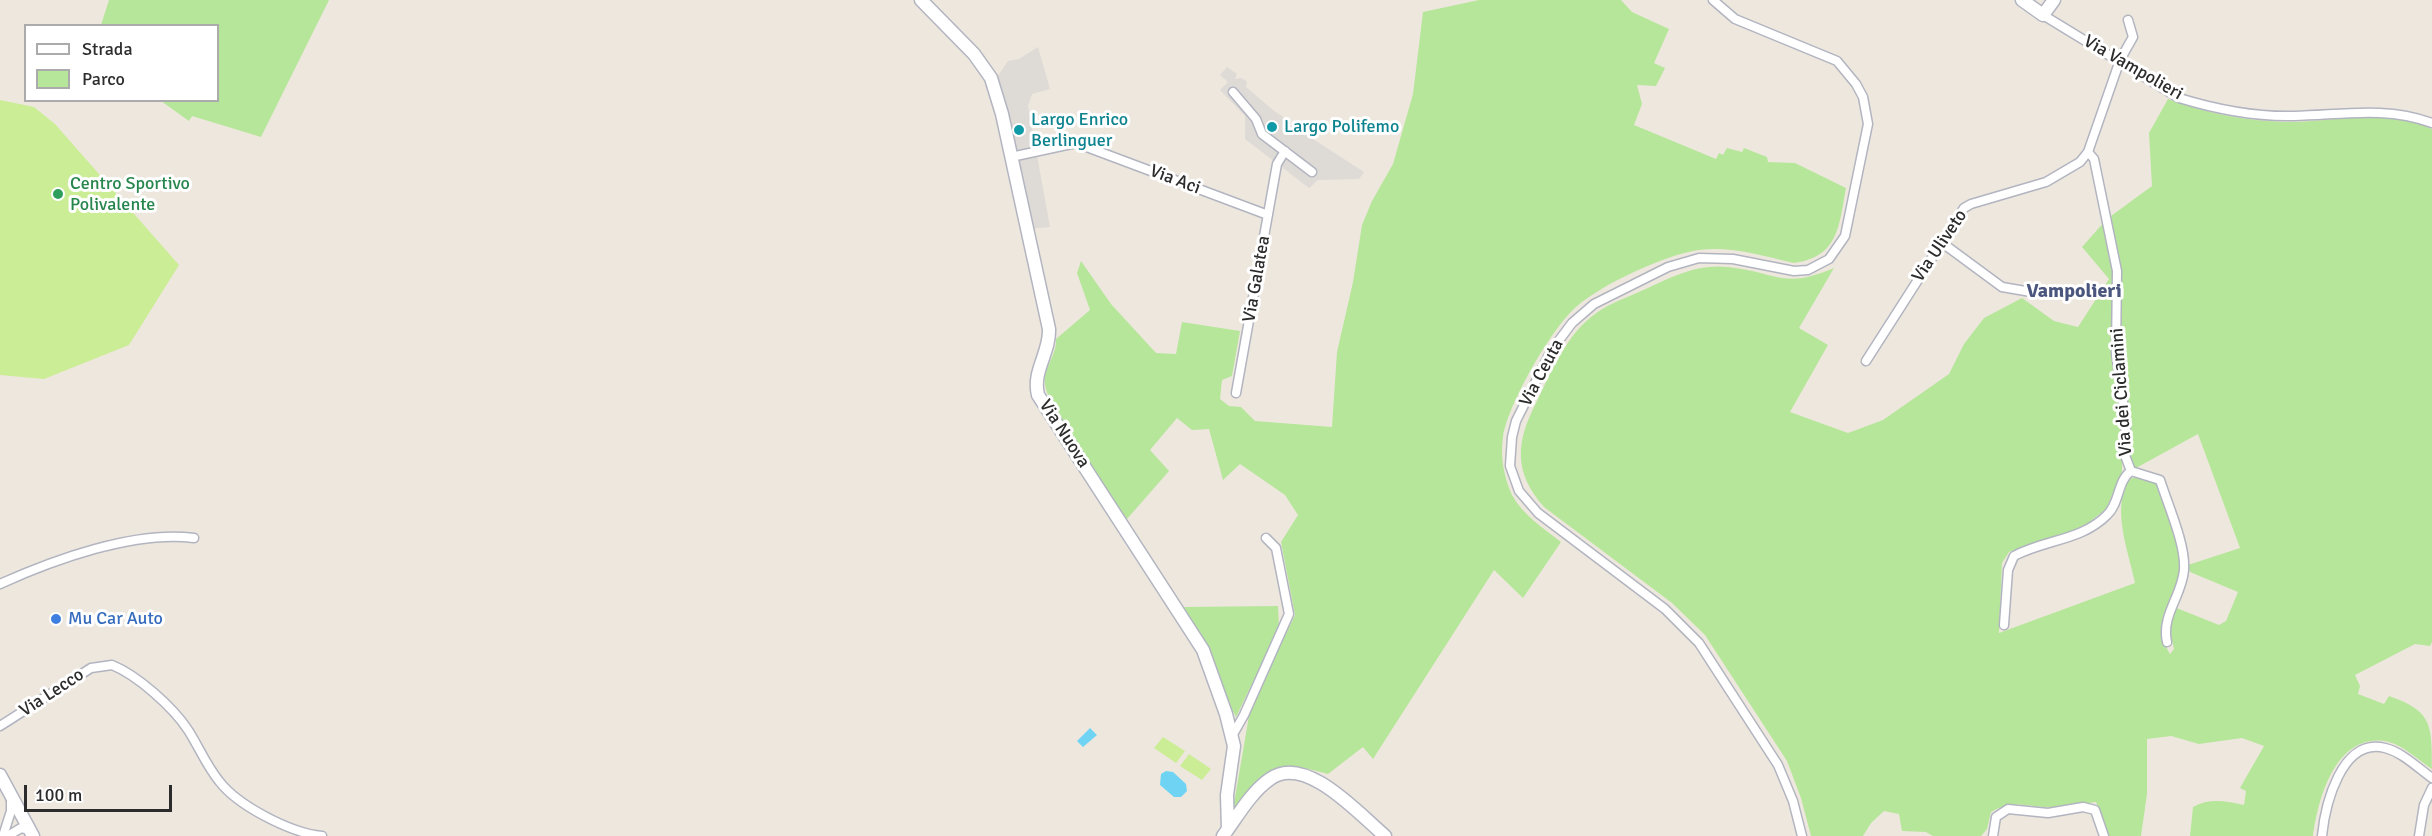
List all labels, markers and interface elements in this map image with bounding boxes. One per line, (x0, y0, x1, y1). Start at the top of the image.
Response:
legend (24, 24, 219, 102)
street label: Via Vampolieri (2079, 31, 2187, 105)
text: Strada (82, 38, 133, 60)
text: Parco (82, 68, 125, 90)
place label: Largo Enrico Berlinguer (1031, 109, 1128, 152)
place label: Largo Polifemo (1284, 116, 1399, 138)
marker: Largo Polifemo (1265, 120, 1279, 134)
marker: Largo Enrico Berlinguer (1012, 123, 1026, 137)
street label: Via Aci (1147, 160, 1203, 200)
place label: Centro Sportivo Polivalente (70, 173, 190, 216)
marker: Centro Sportivo Polivalente (51, 187, 65, 201)
street label: Via Uliveto (1908, 206, 1972, 286)
street label: Via Galatea (1239, 234, 1275, 324)
district label: Vampolieri (2026, 280, 2122, 304)
street label: Via dei Ciclamini (2107, 327, 2137, 457)
street label: Via Ceuta (1515, 336, 1569, 410)
street label: Via Nuova (1034, 396, 1094, 472)
place label: Mu Car Auto (68, 608, 163, 630)
marker: Mu Car Auto (49, 612, 63, 626)
street label: Via Lecco (16, 664, 88, 722)
scale bar (27, 773, 176, 811)
text: 100 m (35, 784, 82, 806)

